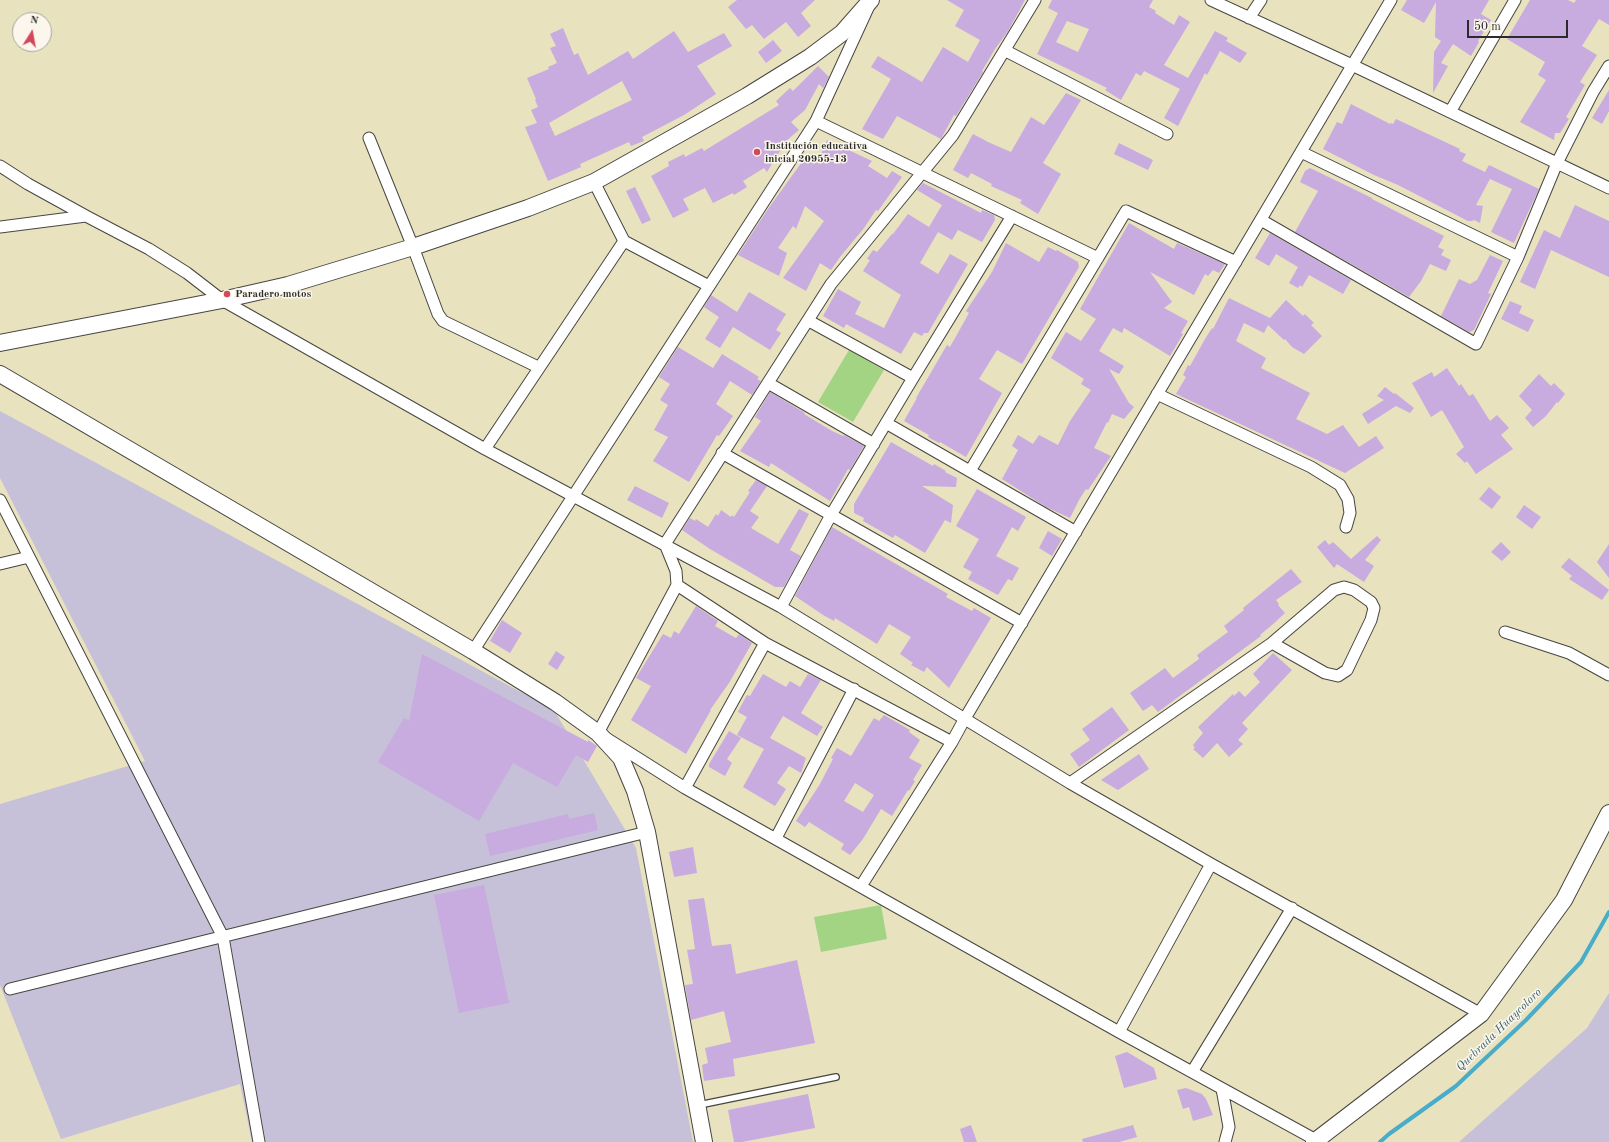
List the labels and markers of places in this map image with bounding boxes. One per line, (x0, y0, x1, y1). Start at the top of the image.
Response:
place label: Institución educativa inicial 20955-13 (765, 139, 867, 165)
marker: Institución educativa inicial 20955-13 (752, 147, 762, 157)
place label: Paradero motos (235, 287, 311, 301)
marker: Paradero motos (222, 289, 232, 299)

